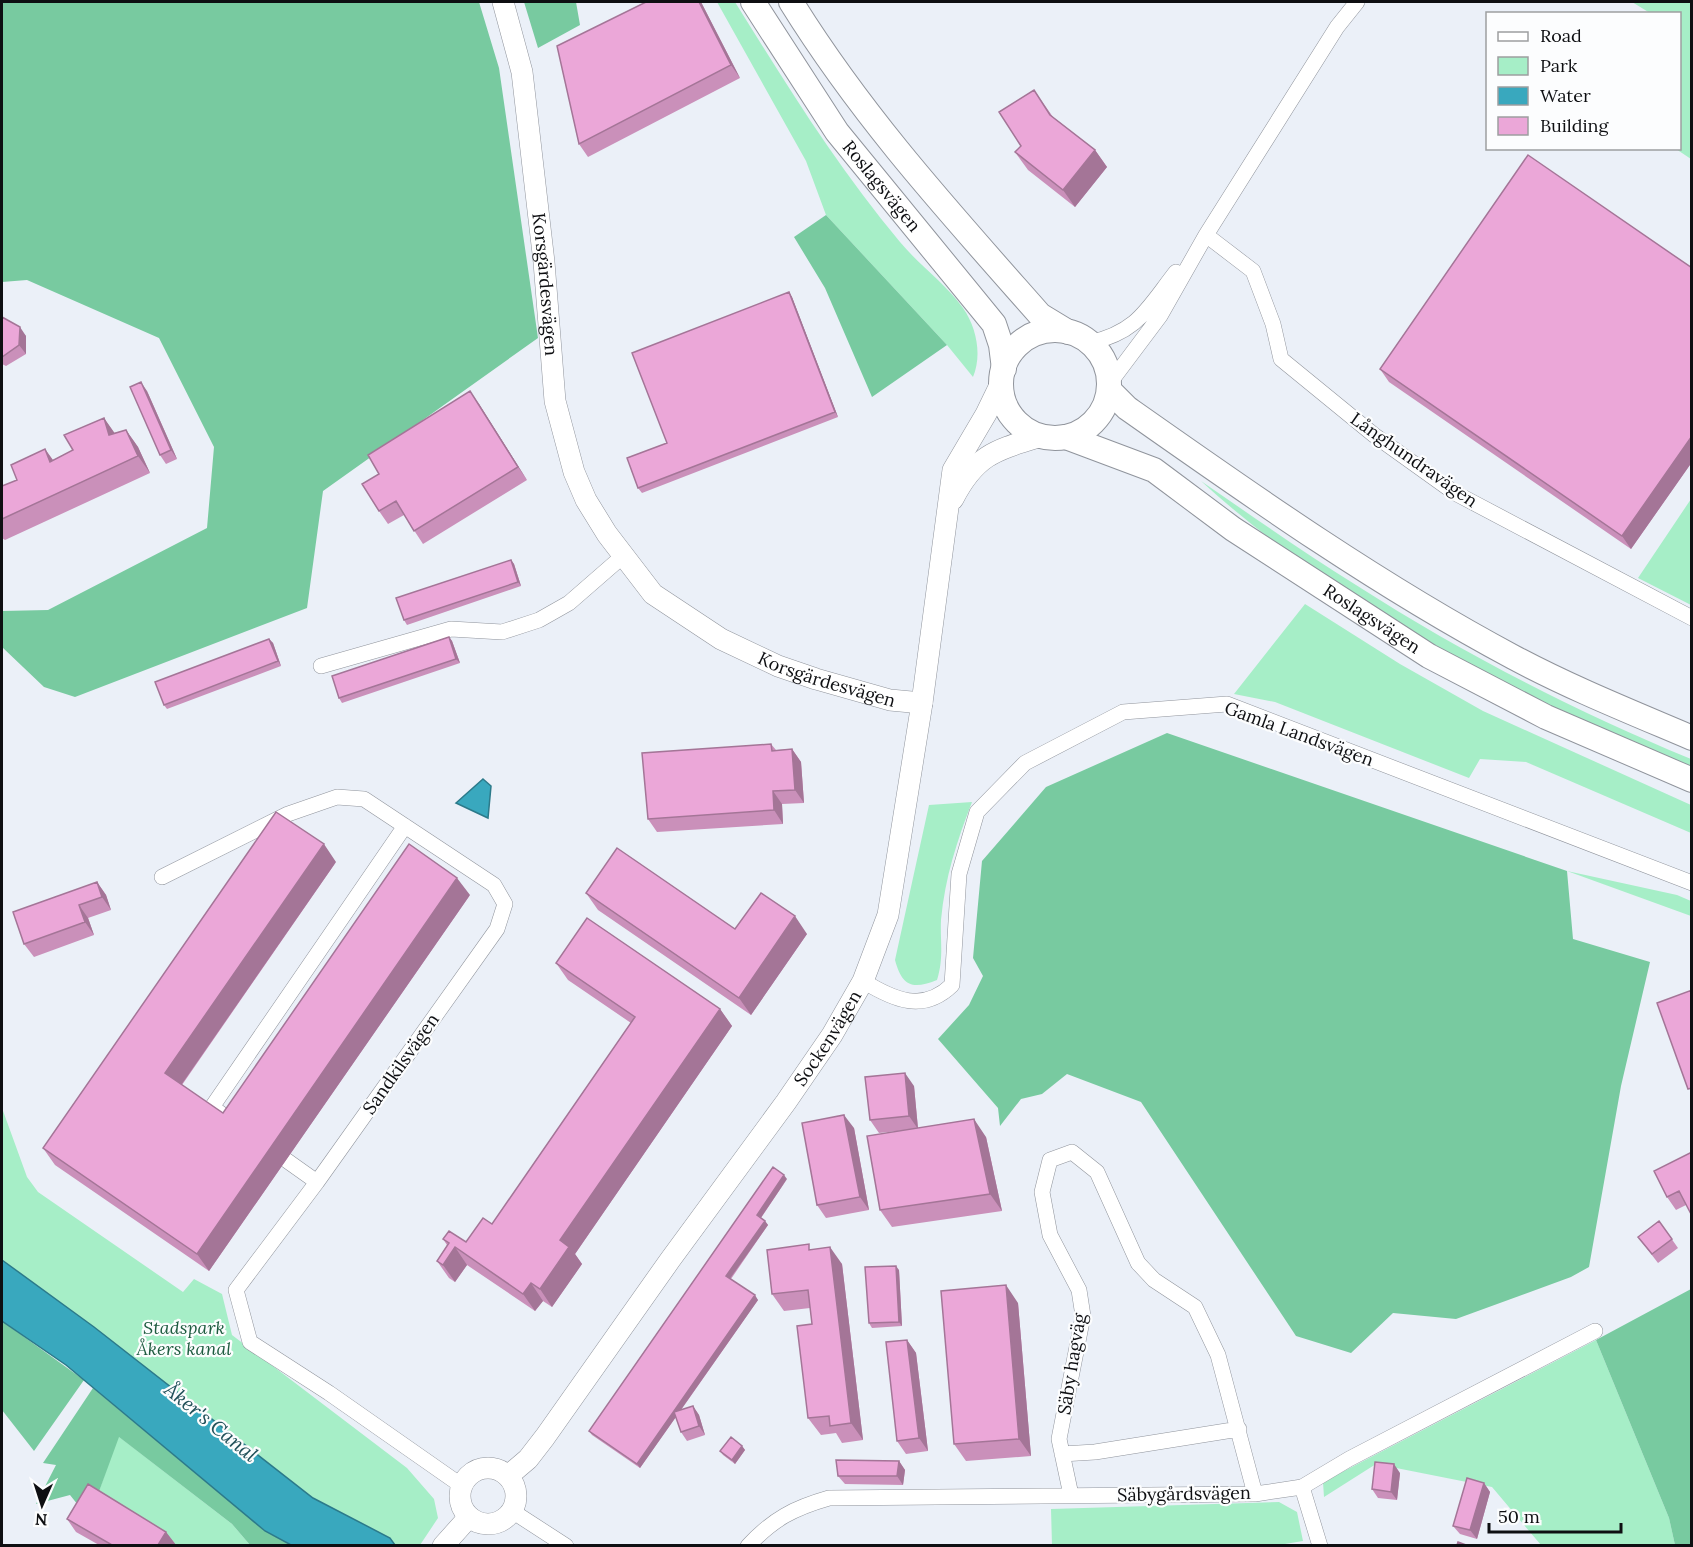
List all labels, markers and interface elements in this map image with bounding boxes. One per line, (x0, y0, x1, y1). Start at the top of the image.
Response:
legend (1486, 12, 1681, 150)
text: Road (1540, 24, 1582, 47)
text: Park (1540, 54, 1578, 77)
text: Water (1540, 84, 1591, 107)
text: Building (1540, 114, 1610, 137)
street label: Roslagsvägen (838, 136, 926, 236)
street label: Korsgärdesvägen (527, 211, 563, 356)
street label: Långhundravägen (1346, 407, 1482, 512)
street label: Roslagsvägen (1319, 579, 1425, 658)
street label: Korsgärdesvägen (754, 646, 898, 712)
street label: Gamla Landsvägen (1222, 696, 1377, 771)
street label: Sockenvägen (788, 986, 866, 1090)
street label: Sandkilsvägen (357, 1009, 444, 1119)
street label: Säby hagväg (1052, 1311, 1091, 1416)
park label: Stadspark Åkers kanal (136, 1316, 231, 1360)
water label: Åker's Canal (159, 1376, 263, 1467)
north arrow (12, 1475, 72, 1535)
street label: Säbygårdsvägen (1117, 1481, 1251, 1506)
scale bar (1489, 1496, 1621, 1534)
text: 50 m (1498, 1505, 1540, 1528)
text: N (35, 1510, 48, 1530)

